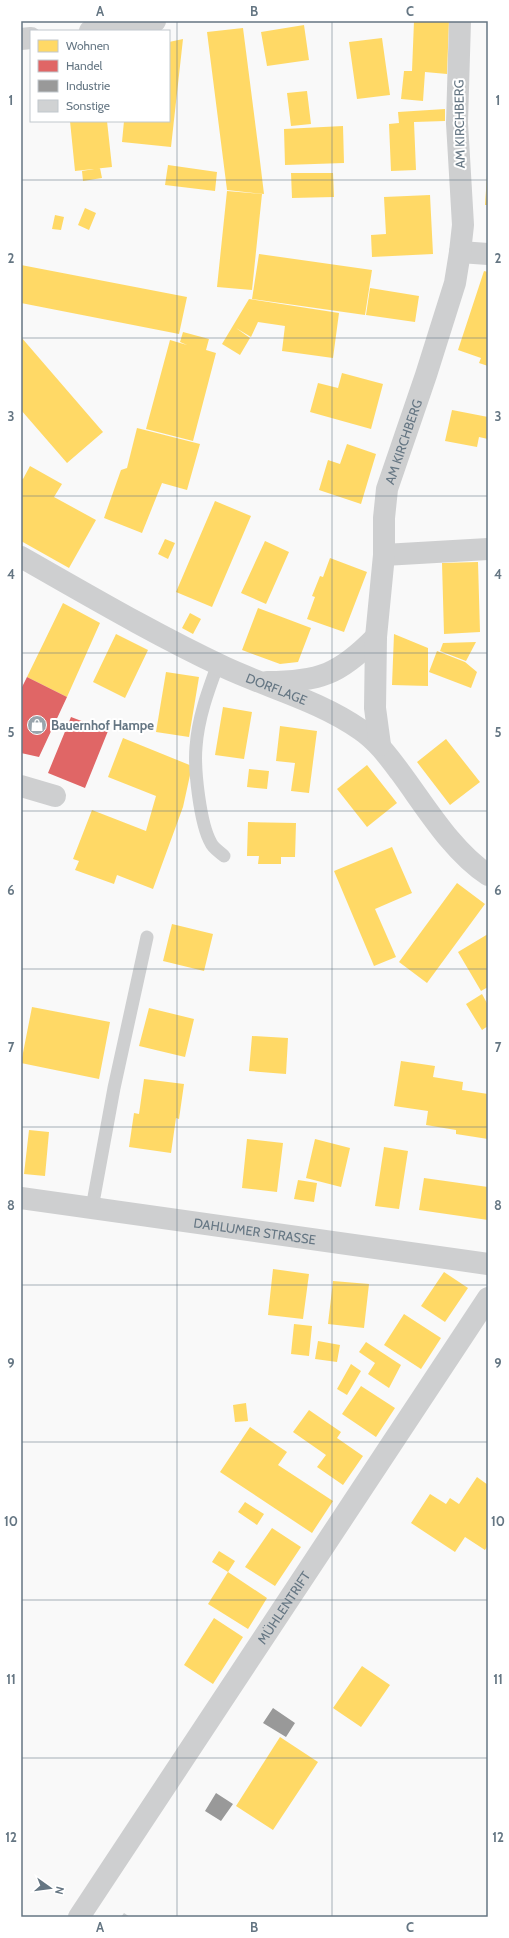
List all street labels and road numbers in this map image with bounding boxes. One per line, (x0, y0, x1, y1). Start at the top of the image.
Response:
street label: AM KIRCHBERG (450, 79, 468, 169)
street label: AM KIRCHBERG (381, 397, 425, 486)
street label: DORFLAGE (244, 669, 310, 708)
street label: DAHLUMER STRASSE (192, 1214, 317, 1248)
street label: MÜHLENTRIFT (254, 1568, 313, 1647)

